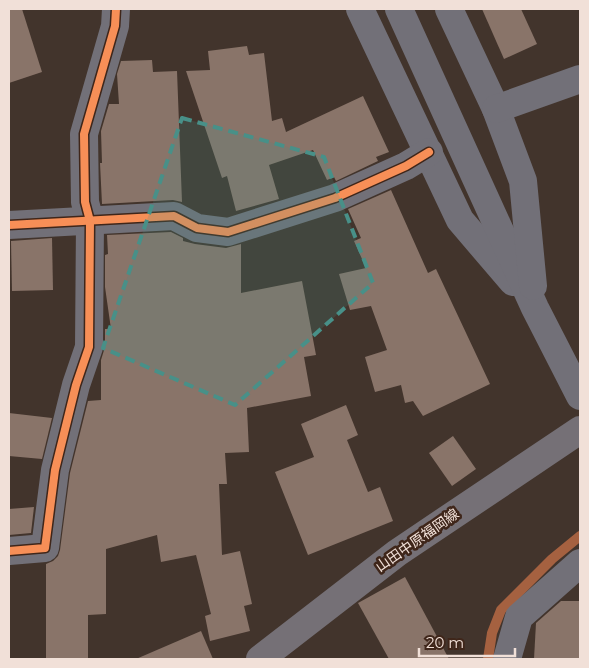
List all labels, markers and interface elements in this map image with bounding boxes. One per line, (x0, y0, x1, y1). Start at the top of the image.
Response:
street label: 山田中原福岡線 (372, 505, 462, 575)
scale bar (419, 626, 515, 658)
text: 20 m (426, 633, 464, 652)

